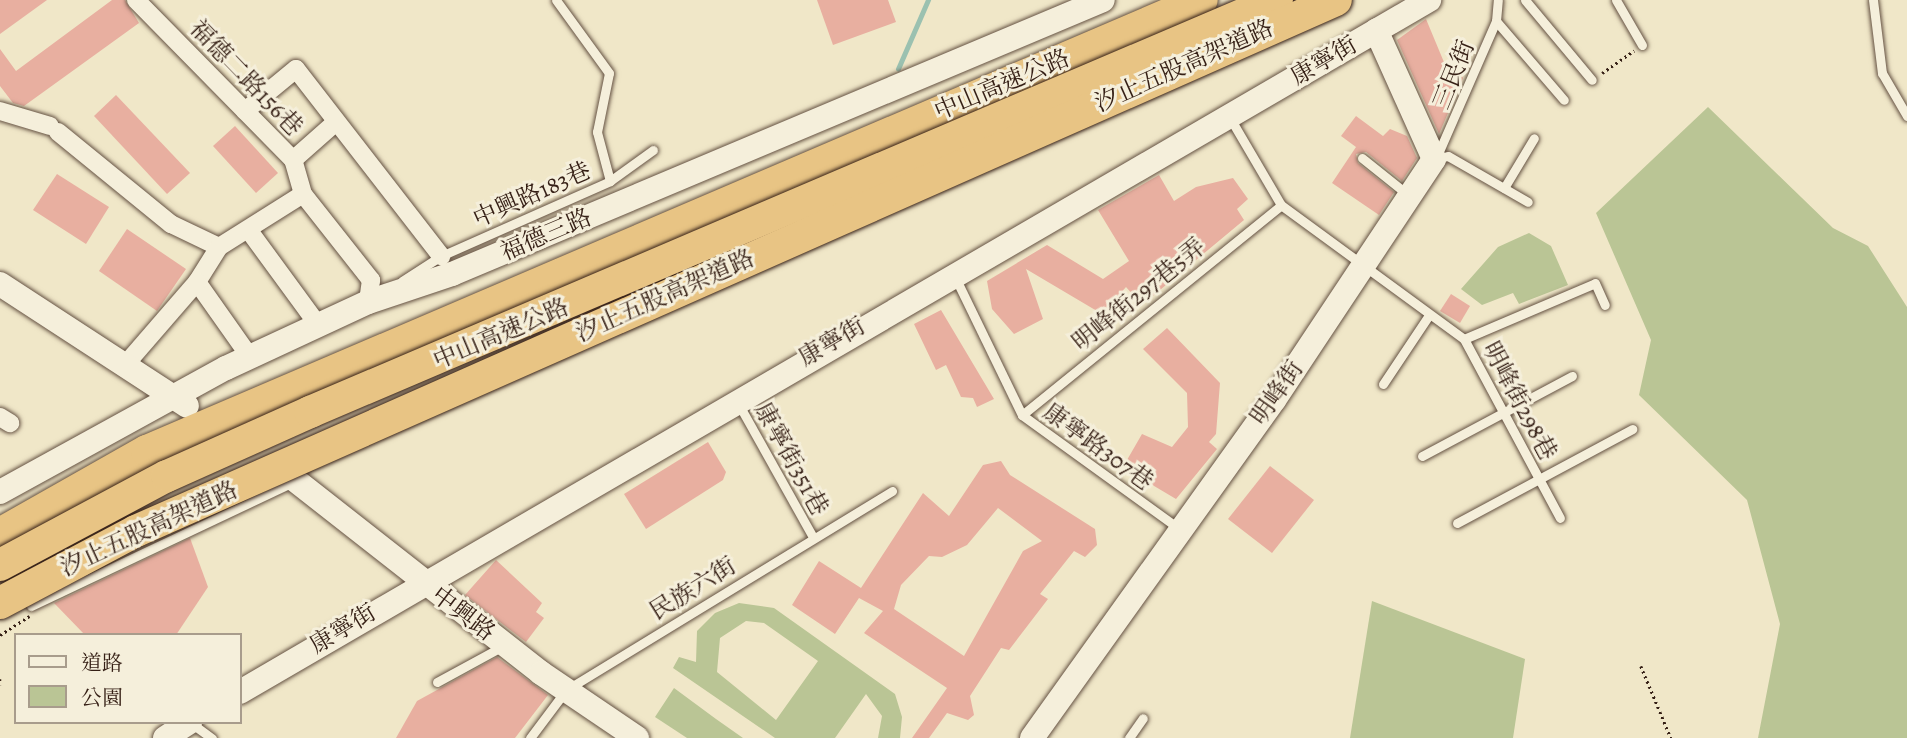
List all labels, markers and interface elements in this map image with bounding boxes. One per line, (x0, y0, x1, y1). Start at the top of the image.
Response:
street label: 福德二路156巷 (184, 14, 308, 142)
street label: 汐止五股高架道路 (1090, 14, 1278, 118)
street label: 康寧街 (1286, 31, 1362, 91)
street label: 三民街 (1427, 36, 1481, 114)
street label: 中山高速公路 (930, 44, 1074, 126)
street label: 中興路183巷 (469, 156, 595, 234)
street label: 福德三路 (496, 203, 596, 267)
street label: 明峰街297巷5弄 (1067, 233, 1211, 357)
street label: 汐止五股高架道路 (571, 244, 759, 348)
street label: 中山高速公路 (429, 293, 573, 375)
street label: 康寧街 (794, 312, 870, 372)
street label: 明峰街298巷 (1476, 337, 1562, 465)
street label: 明峰街 (1245, 355, 1309, 431)
street label: 康寧路307巷 (1037, 397, 1159, 497)
street label: 康寧街351巷 (748, 398, 834, 520)
street label: 汐止五股高架道路 (56, 475, 242, 583)
street label: 民族六街 (645, 551, 741, 627)
street label: 中興路 (426, 581, 500, 647)
street label: 康寧街 (305, 598, 381, 660)
legend (14, 633, 242, 724)
text: 道路 (81, 649, 123, 677)
text: 公園 (81, 684, 123, 712)

